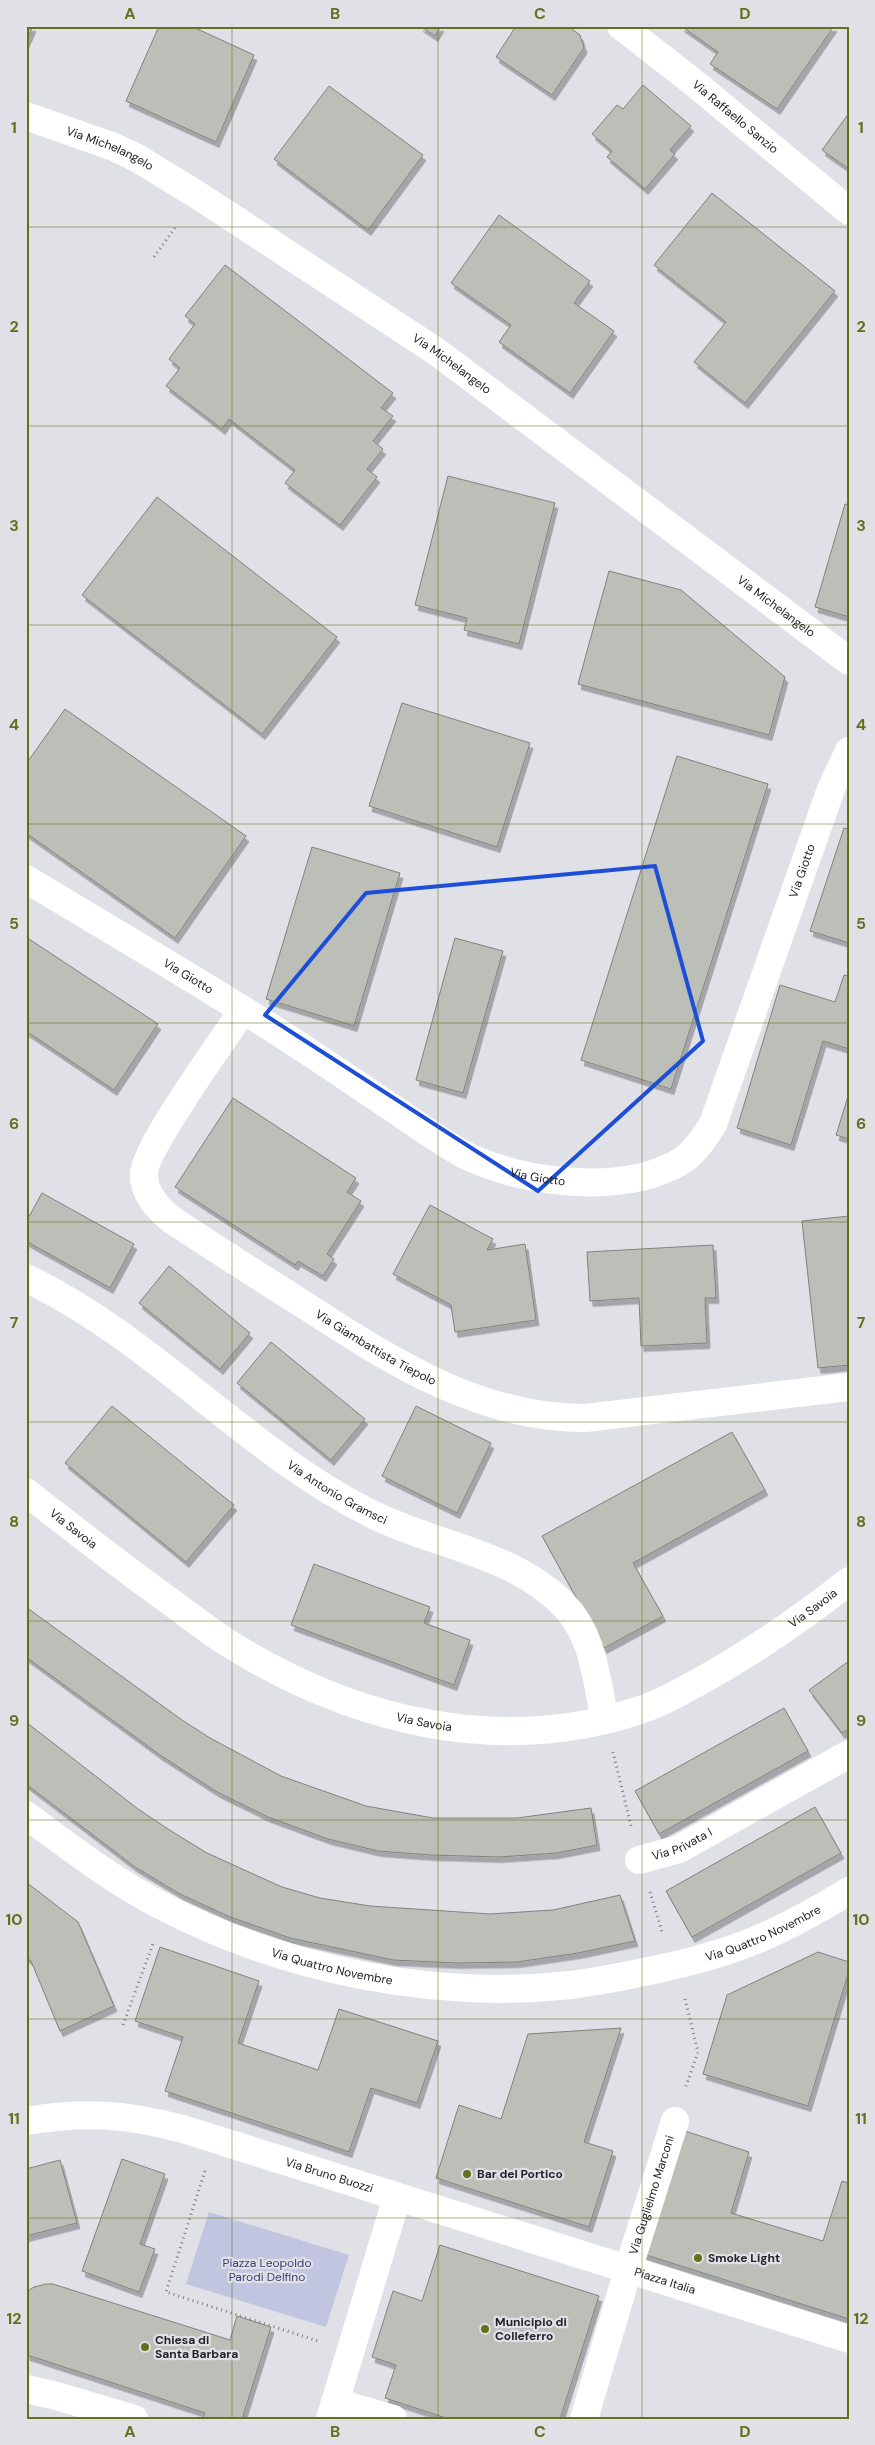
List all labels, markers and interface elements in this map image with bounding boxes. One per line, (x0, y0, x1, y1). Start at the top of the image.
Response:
text: A (124, 3, 136, 24)
text: B (330, 3, 340, 24)
text: C (534, 3, 546, 24)
text: D (739, 3, 751, 24)
street label: Via Raffaello Sanzio (689, 77, 782, 157)
text: 1 (11, 117, 17, 138)
text: 1 (858, 117, 864, 138)
street label: Via Michelangelo (64, 123, 156, 174)
text: 2 (9, 316, 19, 337)
text: 2 (856, 316, 866, 337)
street label: Via Michelangelo (409, 330, 494, 398)
text: 3 (9, 515, 19, 536)
text: 3 (856, 515, 866, 536)
street label: Via Michelangelo (734, 572, 818, 641)
text: 4 (9, 714, 19, 735)
text: 4 (856, 714, 866, 735)
street label: Via Giotto (785, 842, 819, 900)
text: 5 (9, 913, 19, 934)
text: 5 (856, 913, 866, 934)
street label: Via Giotto (160, 955, 216, 998)
text: 6 (9, 1113, 19, 1134)
text: 6 (856, 1113, 866, 1134)
street label: Via Giotto (508, 1164, 566, 1189)
street label: Via Giambattista Tiepolo (312, 1306, 439, 1389)
text: 7 (10, 1312, 19, 1333)
text: 7 (857, 1312, 866, 1333)
street label: Via Antonio Gramsci (284, 1457, 390, 1528)
street label: Via Savoia (46, 1505, 101, 1552)
text: 8 (9, 1511, 19, 1532)
text: 8 (856, 1511, 866, 1532)
street label: Via Savoia (785, 1585, 840, 1631)
street label: Via Savoia (394, 1709, 453, 1735)
text: 9 (9, 1710, 19, 1731)
text: 9 (856, 1710, 866, 1731)
street label: Via Privata I (650, 1824, 715, 1864)
street label: Via Quattro Novembre (703, 1901, 824, 1965)
text: 10 (5, 1909, 23, 1930)
text: 10 (852, 1909, 870, 1930)
street label: Via Quattro Novembre (269, 1944, 394, 1989)
text: 11 (8, 2108, 20, 2129)
text: 11 (855, 2108, 867, 2129)
street label: Via Guglielmo Marconi (625, 2133, 678, 2257)
street label: Via Bruno Buozzi (283, 2154, 375, 2197)
place label: Bar del Portico (477, 2166, 563, 2182)
marker: Bar del Portico (461, 2168, 473, 2180)
place label: Smoke Light (708, 2250, 780, 2266)
marker: Smoke Light (692, 2252, 704, 2264)
park label: Piazza Leopoldo Parodi Delfino (222, 2255, 312, 2285)
street label: Piazza Italia (632, 2264, 698, 2298)
text: 12 (6, 2308, 22, 2329)
text: 12 (853, 2308, 869, 2329)
place label: Municipio di Colleferro (495, 2314, 567, 2344)
marker: Municipio di Colleferro (479, 2323, 491, 2335)
place label: Chiesa di Santa Barbara (155, 2332, 238, 2362)
marker: Chiesa di Santa Barbara (139, 2341, 151, 2353)
text: A (124, 2421, 136, 2442)
text: B (330, 2421, 340, 2442)
text: C (534, 2421, 546, 2442)
text: D (739, 2421, 751, 2442)

